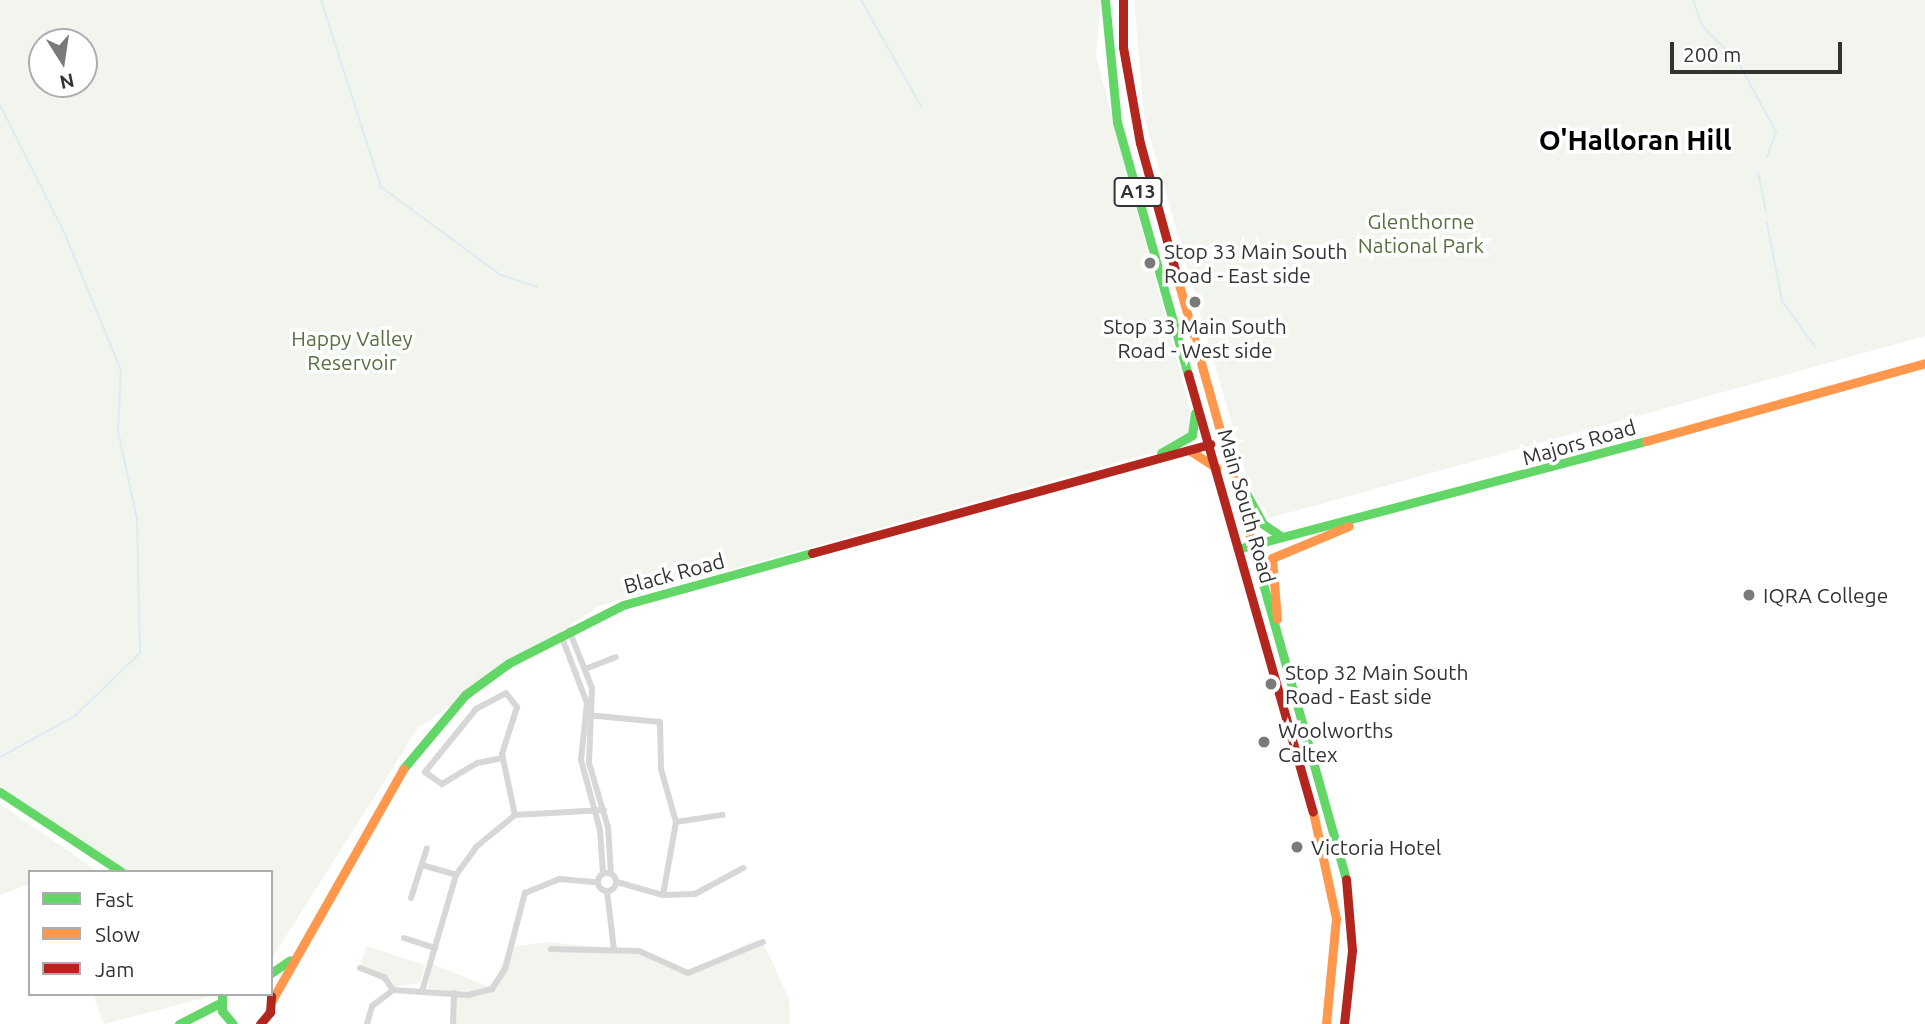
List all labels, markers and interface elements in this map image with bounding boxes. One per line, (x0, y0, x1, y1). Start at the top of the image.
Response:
north arrow (28, 28, 98, 98)
scale bar (1673, 28, 1844, 72)
text: 200 m (1683, 42, 1741, 66)
text: N (58, 69, 76, 94)
district label: O'Halloran Hill (1539, 123, 1731, 157)
road number: A13 (1114, 176, 1162, 208)
park label: Glenthorne National Park (1358, 208, 1484, 258)
place label: Stop 33 Main South Road - East side (1164, 238, 1348, 288)
marker: Stop 33 Main South Road - East side (1142, 255, 1158, 271)
marker: Stop 33 Main South Road - West side (1187, 294, 1203, 310)
place label: Stop 33 Main South Road - West side (1103, 313, 1287, 363)
park label: Happy Valley Reservoir (291, 325, 413, 375)
street label: Majors Road (1519, 414, 1639, 470)
street label: Main South Road (1213, 426, 1281, 586)
street label: Black Road (621, 547, 727, 599)
place label: IQRA College (1763, 582, 1888, 608)
marker: IQRA College (1741, 587, 1757, 603)
place label: Stop 32 Main South Road - East side (1285, 659, 1469, 709)
marker: Stop 32 Main South Road - East side (1263, 676, 1279, 692)
place label: Woolworths Caltex (1278, 717, 1393, 767)
marker: Woolworths Caltex (1256, 734, 1272, 750)
place label: Victoria Hotel (1311, 834, 1441, 860)
marker: Victoria Hotel (1289, 839, 1305, 855)
legend (28, 870, 273, 996)
text: Fast (95, 887, 133, 911)
text: Slow (95, 922, 140, 946)
text: Jam (95, 957, 134, 981)

